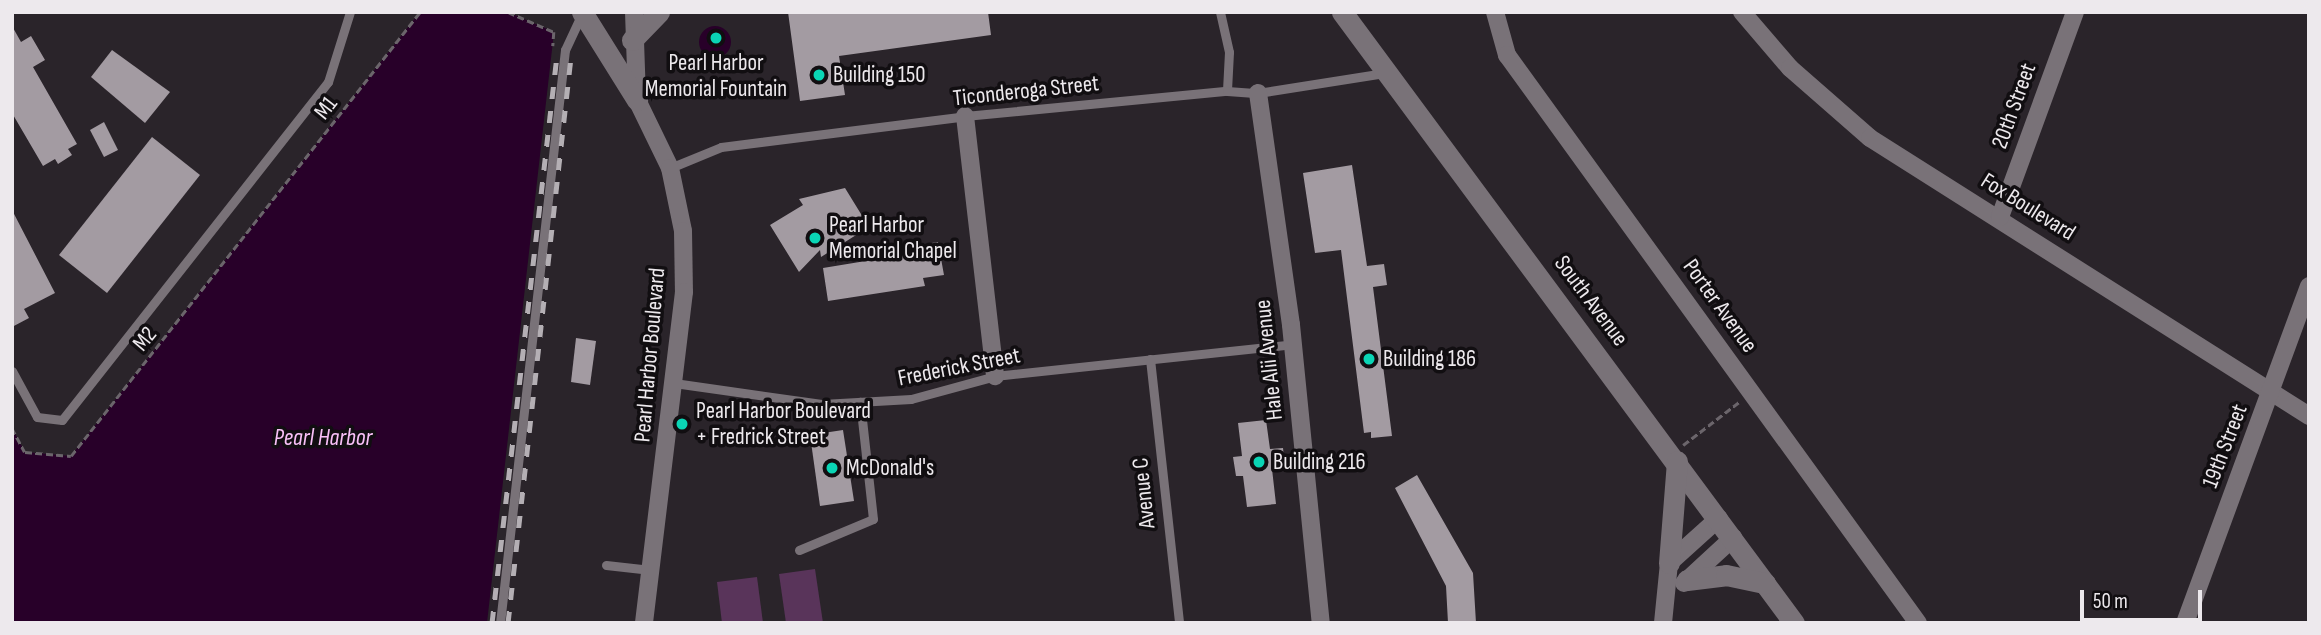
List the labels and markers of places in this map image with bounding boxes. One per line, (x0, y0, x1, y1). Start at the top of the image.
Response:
marker: Pearl Harbor Memorial Fountain (708, 30, 724, 46)
place label: Pearl Harbor Memorial Fountain (645, 49, 787, 103)
place label: Building 150 (833, 61, 925, 89)
marker: Building 150 (811, 67, 827, 83)
place label: Pearl Harbor Memorial Chapel (829, 211, 957, 265)
marker: Pearl Harbor Memorial Chapel (807, 230, 823, 246)
place label: Building 186 (1383, 345, 1476, 373)
marker: Building 186 (1361, 351, 1377, 367)
place label: Pearl Harbor Boulevard + Fredrick Street (696, 397, 871, 451)
marker: Pearl Harbor Boulevard + Fredrick Street (674, 416, 690, 432)
place label: Building 216 (1273, 448, 1366, 476)
place label: McDonald's (846, 454, 934, 482)
marker: Building 216 (1251, 454, 1267, 470)
marker: McDonald's (824, 460, 840, 476)

